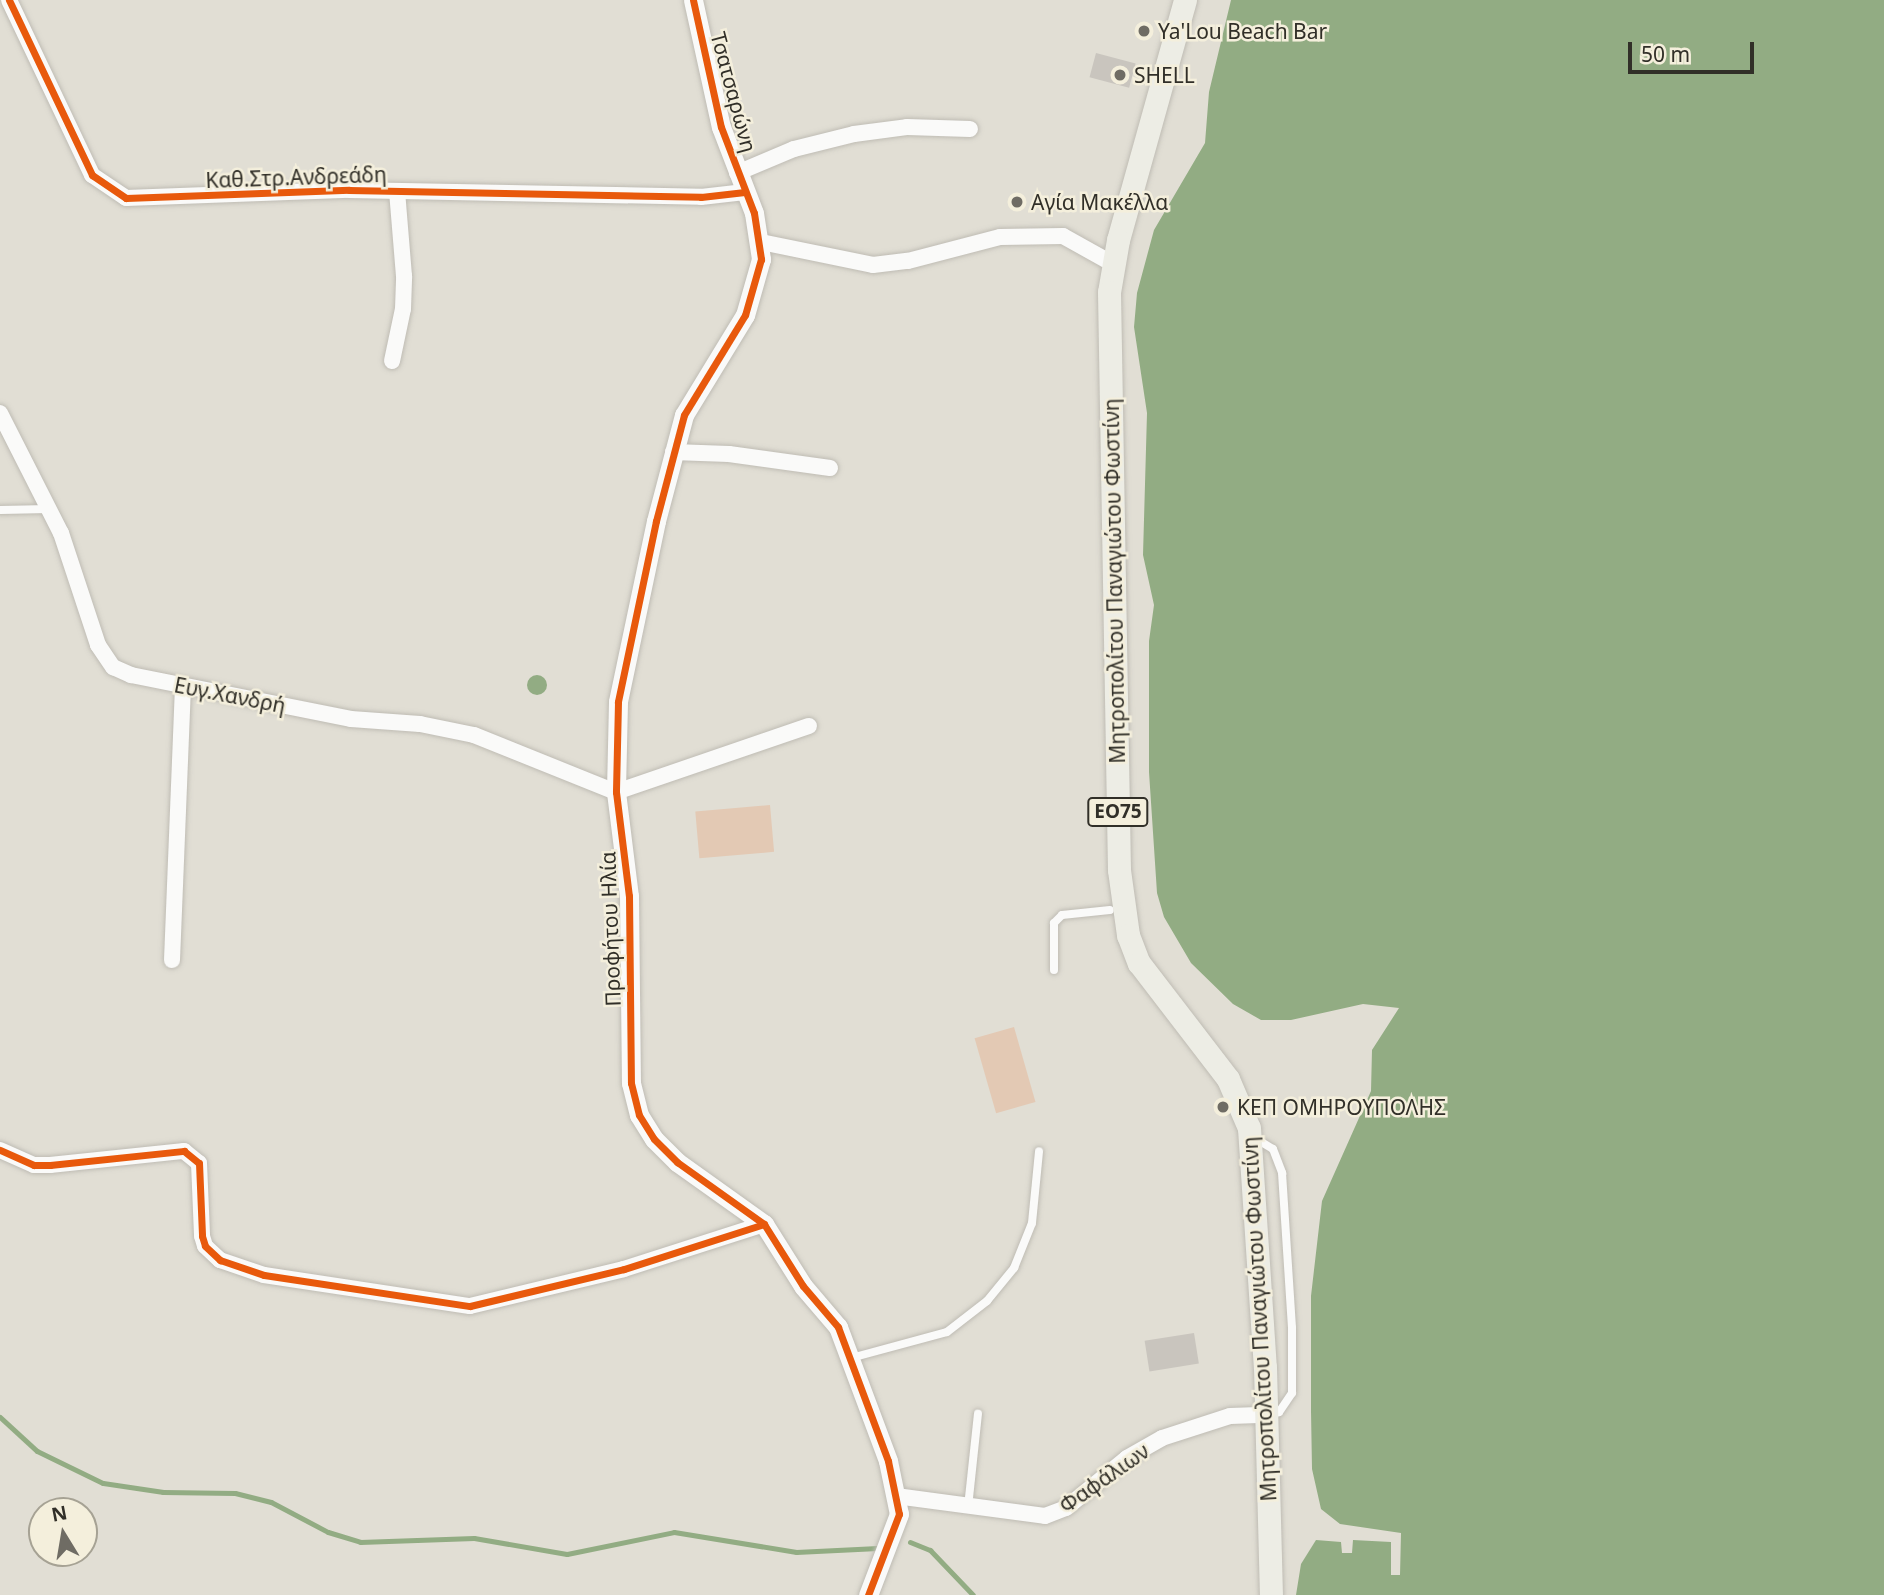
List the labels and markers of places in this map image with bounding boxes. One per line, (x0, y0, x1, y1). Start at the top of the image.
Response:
place label: Ya'Lou Beach Bar (1158, 18, 1327, 44)
marker: Ya'Lou Beach Bar (1136, 23, 1152, 39)
place label: SHELL (1134, 62, 1195, 88)
marker: SHELL (1112, 67, 1128, 83)
place label: Αγία Μακέλλα (1031, 189, 1168, 215)
marker: Αγία Μακέλλα (1009, 194, 1025, 210)
place label: ΚΕΠ ΟΜΗΡΟΥΠΟΛΗΣ (1237, 1094, 1446, 1120)
marker: ΚΕΠ ΟΜΗΡΟΥΠΟΛΗΣ (1215, 1099, 1231, 1115)

